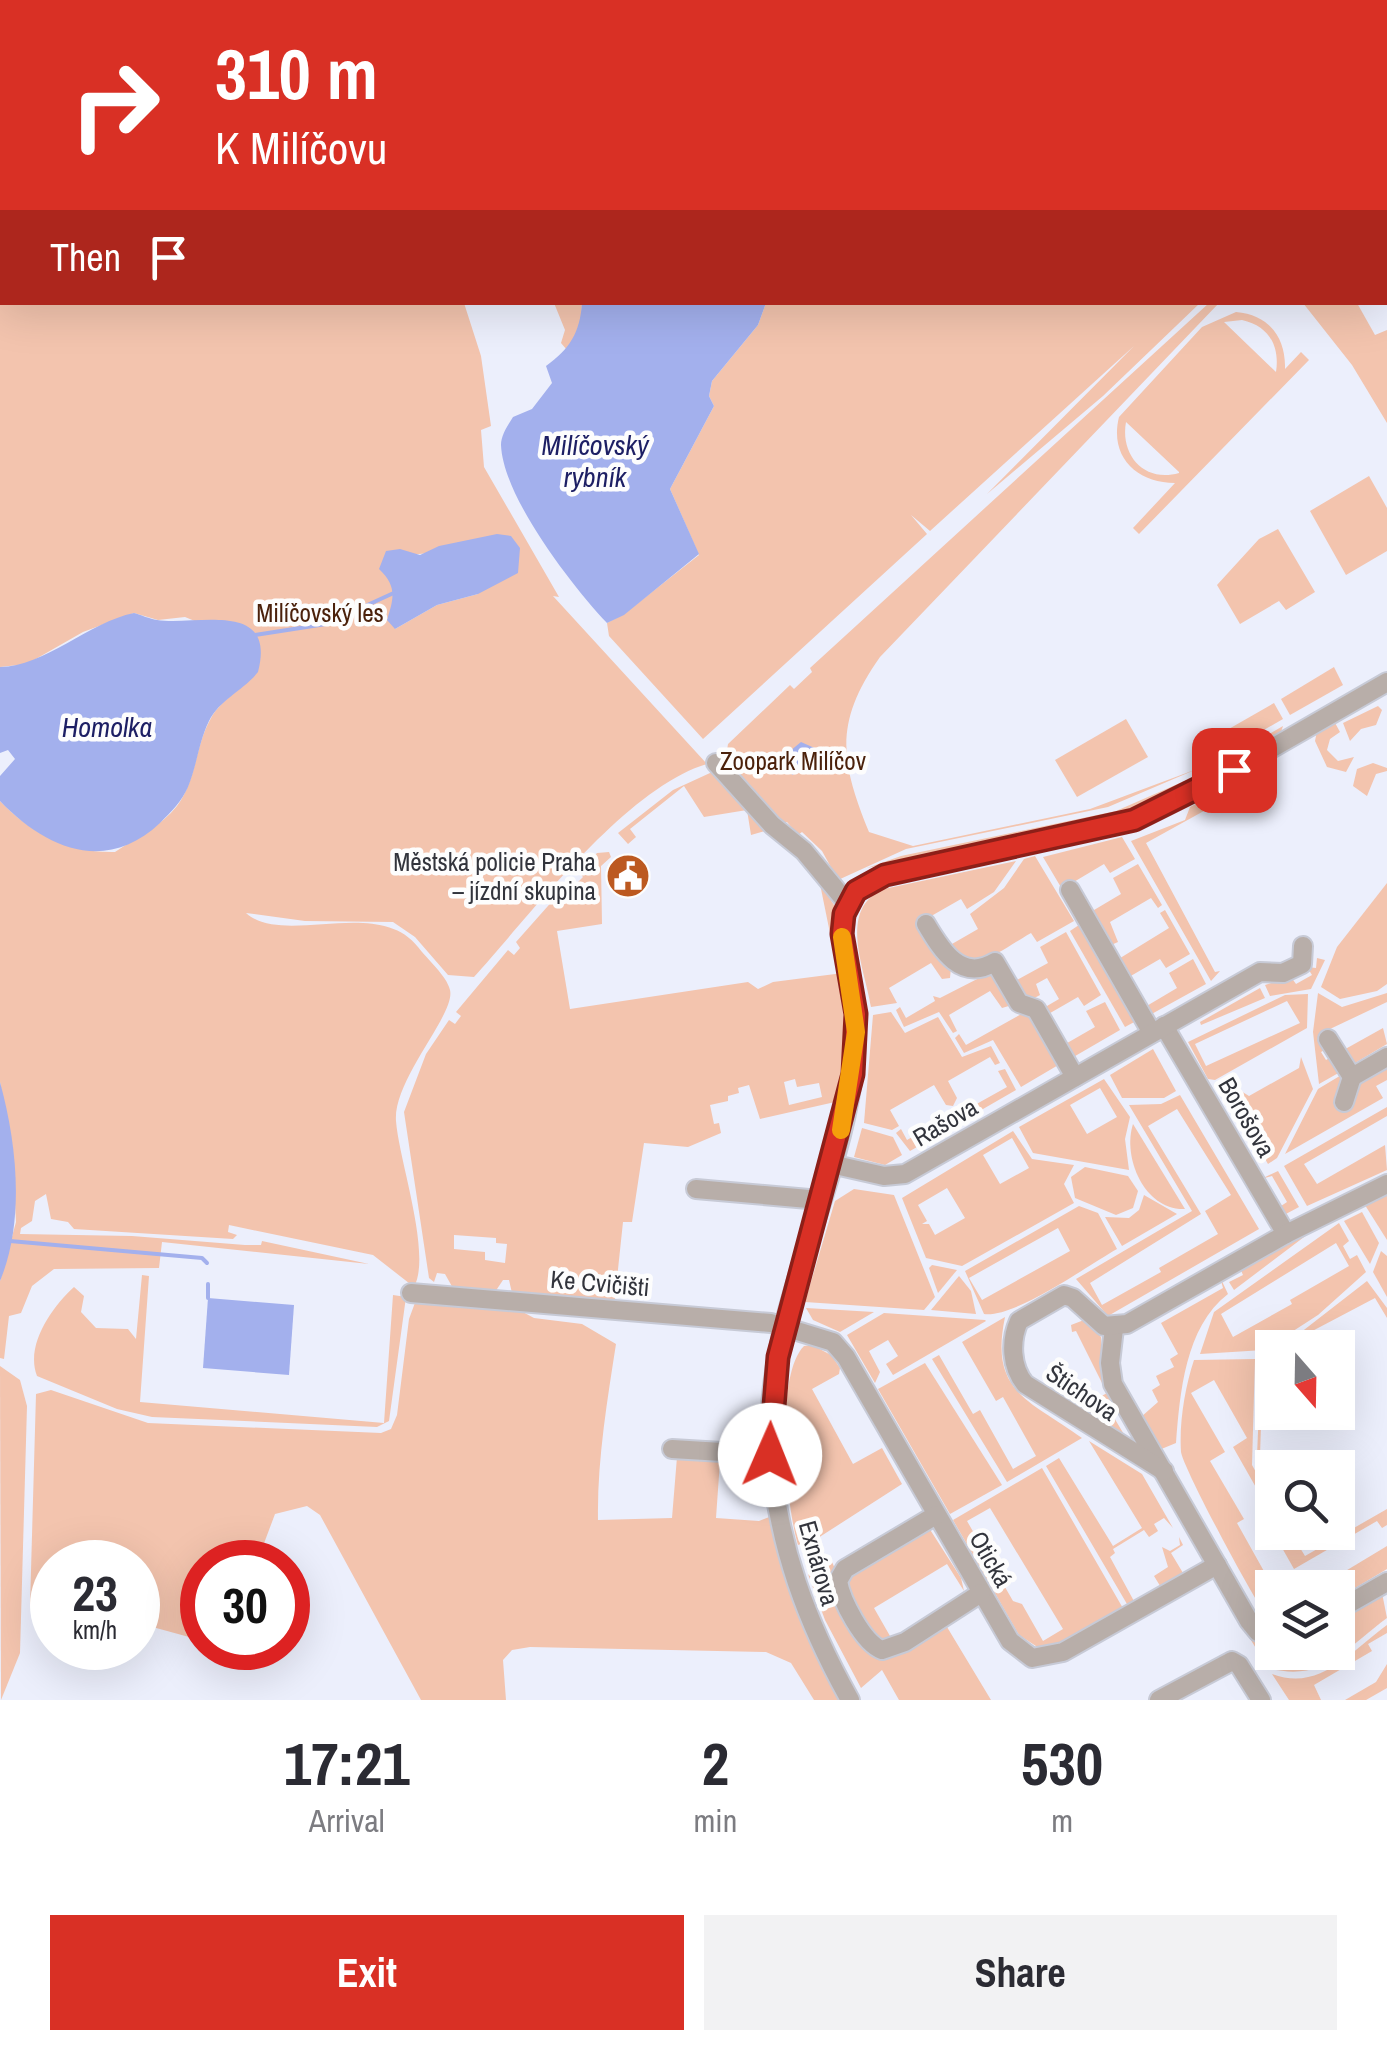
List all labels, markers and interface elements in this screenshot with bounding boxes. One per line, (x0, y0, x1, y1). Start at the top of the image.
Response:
text: 310 m (215, 27, 378, 121)
icon: right (50, 40, 180, 170)
text: K Milíčovu (215, 117, 387, 178)
icon: arrive (141, 230, 196, 285)
text: Then (50, 232, 121, 283)
water label: Milíčovský rybník (541, 426, 650, 496)
park label: Milíčovský les (256, 596, 384, 630)
water label: Homolka (62, 708, 152, 746)
pin (1192, 728, 1277, 813)
icon: arrive (1207, 743, 1262, 798)
park label: Zoopark Milíčov (720, 744, 867, 778)
place label: Městská policie Praha – jízdní skupina (393, 845, 597, 908)
public building icon: Městská policie Praha – jízdní skupina (605, 853, 651, 899)
street label: Borošova (1211, 1071, 1284, 1164)
street label: Rašova (906, 1090, 984, 1154)
street label: Ke Cvičišti (549, 1262, 651, 1304)
north arrow (1255, 1330, 1355, 1430)
map controls (1255, 1330, 1355, 1670)
street label: Štichova (1039, 1356, 1125, 1429)
position arrow (718, 1403, 822, 1507)
button: search (1255, 1450, 1355, 1550)
street label: Exnárova (791, 1517, 847, 1610)
street label: Otická (961, 1525, 1021, 1594)
speed limit sign: 30 (180, 1540, 310, 1670)
text: 23 (72, 1559, 118, 1627)
button: layers (1255, 1570, 1355, 1670)
text: km/h (73, 1613, 117, 1647)
text: 17:21 (284, 1723, 410, 1804)
text: 2 (702, 1723, 729, 1804)
text: 530 (1021, 1723, 1103, 1804)
text: Arrival (309, 1799, 385, 1842)
text: min (693, 1799, 737, 1842)
text: m (1051, 1799, 1073, 1842)
button: Exit (50, 1915, 684, 2030)
button: Share (704, 1915, 1337, 2030)

